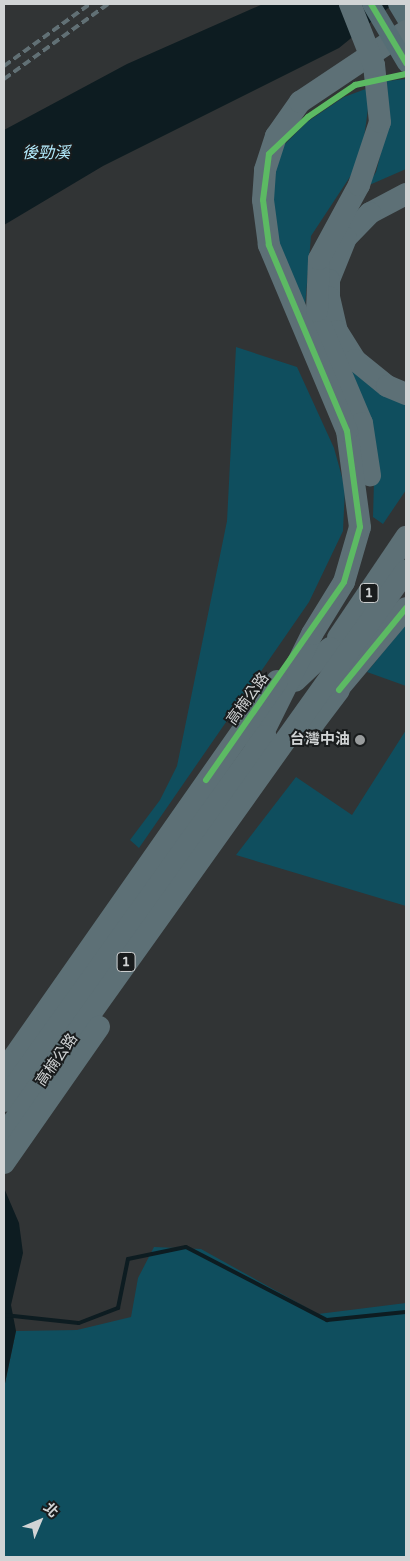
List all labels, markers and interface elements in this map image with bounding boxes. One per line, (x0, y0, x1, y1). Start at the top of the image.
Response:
water label: 後勁溪 (22, 143, 70, 163)
road number: 1 (359, 582, 379, 604)
street label: 高楠公路 (223, 669, 273, 729)
place label: 台灣中油 (290, 731, 350, 749)
marker: 台灣中油 (354, 734, 366, 746)
road number: 1 (116, 950, 136, 974)
street label: 高楠公路 (32, 1030, 82, 1090)
north arrow (15, 1496, 65, 1546)
text: 北 (40, 1499, 62, 1521)

